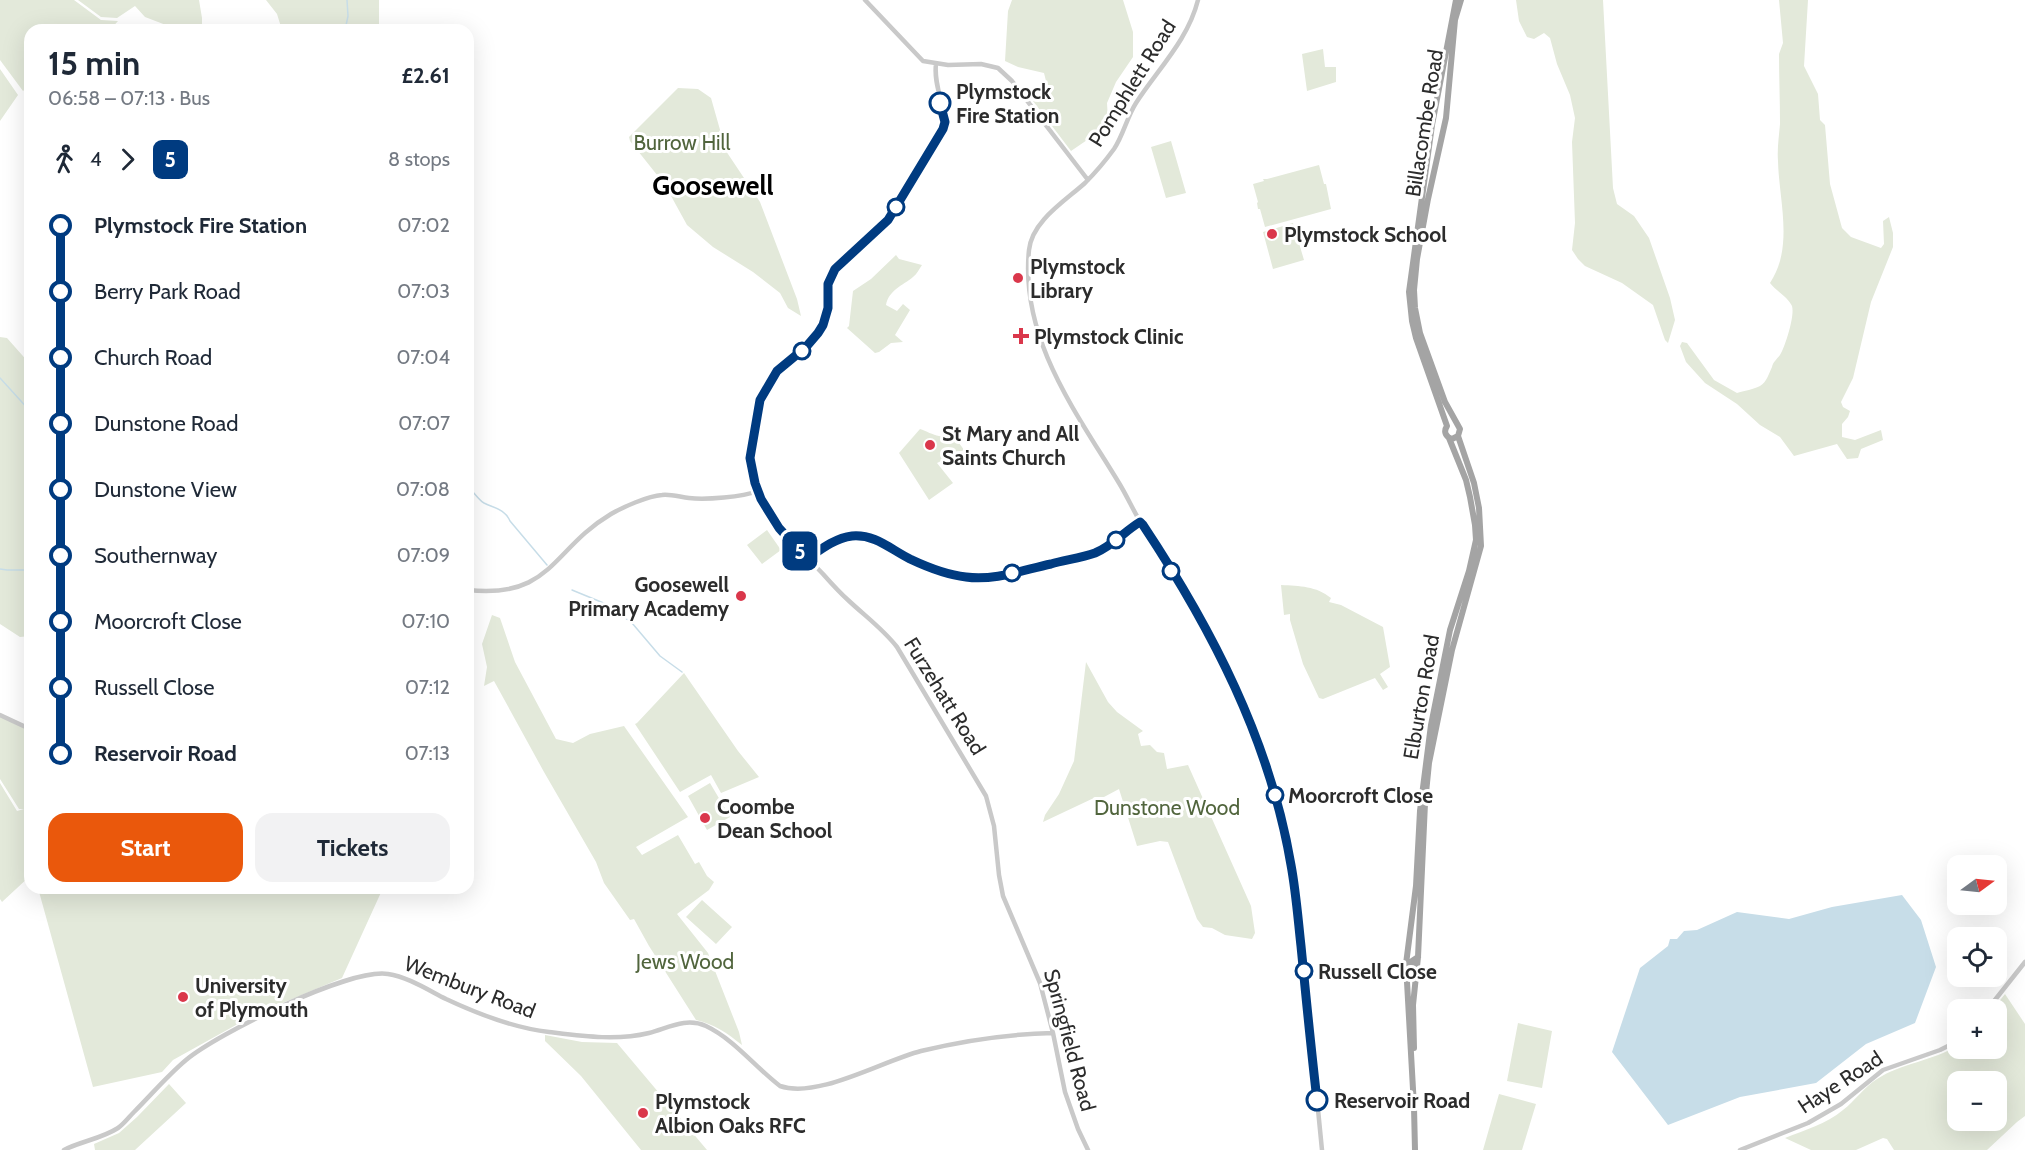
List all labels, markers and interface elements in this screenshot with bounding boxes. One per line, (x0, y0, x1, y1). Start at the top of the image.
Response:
street label: Pomphlett Road (1083, 15, 1181, 151)
text: 15 min (48, 43, 140, 83)
street label: Billacombe Road (1400, 48, 1448, 198)
text: £2.61 (402, 62, 450, 89)
place label: Plymstock Fire Station (956, 79, 1059, 128)
text: 06:58 – 07:13 · Bus (48, 86, 210, 110)
marker: Plymstock Fire Station (929, 92, 951, 114)
park label: Burrow Hill (634, 130, 730, 155)
icon: walk (48, 143, 81, 176)
icon: forward (111, 143, 144, 176)
text: 4 (90, 147, 102, 171)
text: 5 (165, 147, 176, 172)
text: 8 stops (388, 147, 450, 171)
district label: Goosewell (652, 169, 774, 202)
unlabelled marker (887, 198, 905, 216)
text: Plymstock Fire Station (94, 212, 307, 239)
text: 07:02 (398, 213, 450, 237)
place label: Plymstock School (1284, 222, 1447, 247)
marker: Plymstock School (1265, 227, 1279, 241)
place label: Plymstock Library (1030, 254, 1126, 303)
marker: Plymstock Library (1011, 271, 1025, 285)
text: Berry Park Road (94, 278, 241, 305)
text: 07:03 (397, 279, 450, 303)
place label: Plymstock Clinic (1034, 324, 1184, 349)
marker: Plymstock Clinic (1012, 327, 1030, 345)
unlabelled marker (793, 342, 811, 360)
text: Church Road (94, 344, 212, 371)
text: 07:04 (397, 345, 450, 369)
text: Dunstone Road (94, 410, 238, 437)
text: 07:07 (398, 411, 450, 435)
place label: St Mary and All Saints Church (942, 421, 1080, 470)
marker: St Mary and All Saints Church (923, 438, 937, 452)
text: Dunstone View (94, 476, 237, 503)
text: 07:08 (396, 477, 450, 501)
unlabelled marker (1107, 531, 1125, 549)
line badge: 5 (780, 532, 820, 570)
text: 5 (794, 539, 806, 564)
text: Southernway (94, 542, 217, 569)
text: 07:09 (397, 543, 450, 567)
unlabelled marker (1162, 562, 1180, 580)
unlabelled marker (1003, 564, 1021, 582)
place label: Goosewell Primary Academy (568, 572, 730, 621)
marker: Goosewell Primary Academy (734, 589, 748, 603)
text: Moorcroft Close (94, 608, 242, 635)
text: 07:10 (402, 609, 450, 633)
street label: Furzehatt Road (899, 633, 991, 759)
street label: Elburton Road (1398, 633, 1444, 761)
text: Russell Close (94, 674, 214, 701)
text: 07:12 (405, 675, 450, 699)
text: Reservoir Road (94, 740, 237, 767)
text: 07:13 (405, 741, 450, 765)
place label: Moorcroft Close (1288, 783, 1433, 808)
marker: Moorcroft Close (1266, 786, 1284, 804)
place label: Coombe Dean School (717, 794, 833, 843)
park label: Dunstone Wood (1094, 795, 1240, 820)
marker: Coombe Dean School (698, 811, 712, 825)
button: Start (48, 813, 243, 882)
button: Tickets (255, 813, 450, 882)
north arrow (1947, 855, 2007, 915)
map controls (1947, 855, 2007, 1131)
button: locate (1947, 927, 2007, 987)
park label: Jews Wood (635, 949, 734, 974)
street label: Wembury Road (401, 951, 539, 1023)
place label: Russell Close (1318, 959, 1437, 984)
marker: Russell Close (1295, 962, 1313, 980)
street label: Springfield Road (1039, 966, 1101, 1114)
place label: University of Plymouth (195, 973, 308, 1022)
marker: University of Plymouth (176, 990, 190, 1004)
button: + (1947, 999, 2007, 1059)
street label: Haye Road (1793, 1045, 1887, 1119)
button: − (1947, 1071, 2007, 1131)
place label: Reservoir Road (1334, 1088, 1470, 1113)
place label: Plymstock Albion Oaks RFC (655, 1089, 806, 1138)
marker: Reservoir Road (1306, 1089, 1328, 1111)
marker: Plymstock Albion Oaks RFC (636, 1106, 650, 1120)

